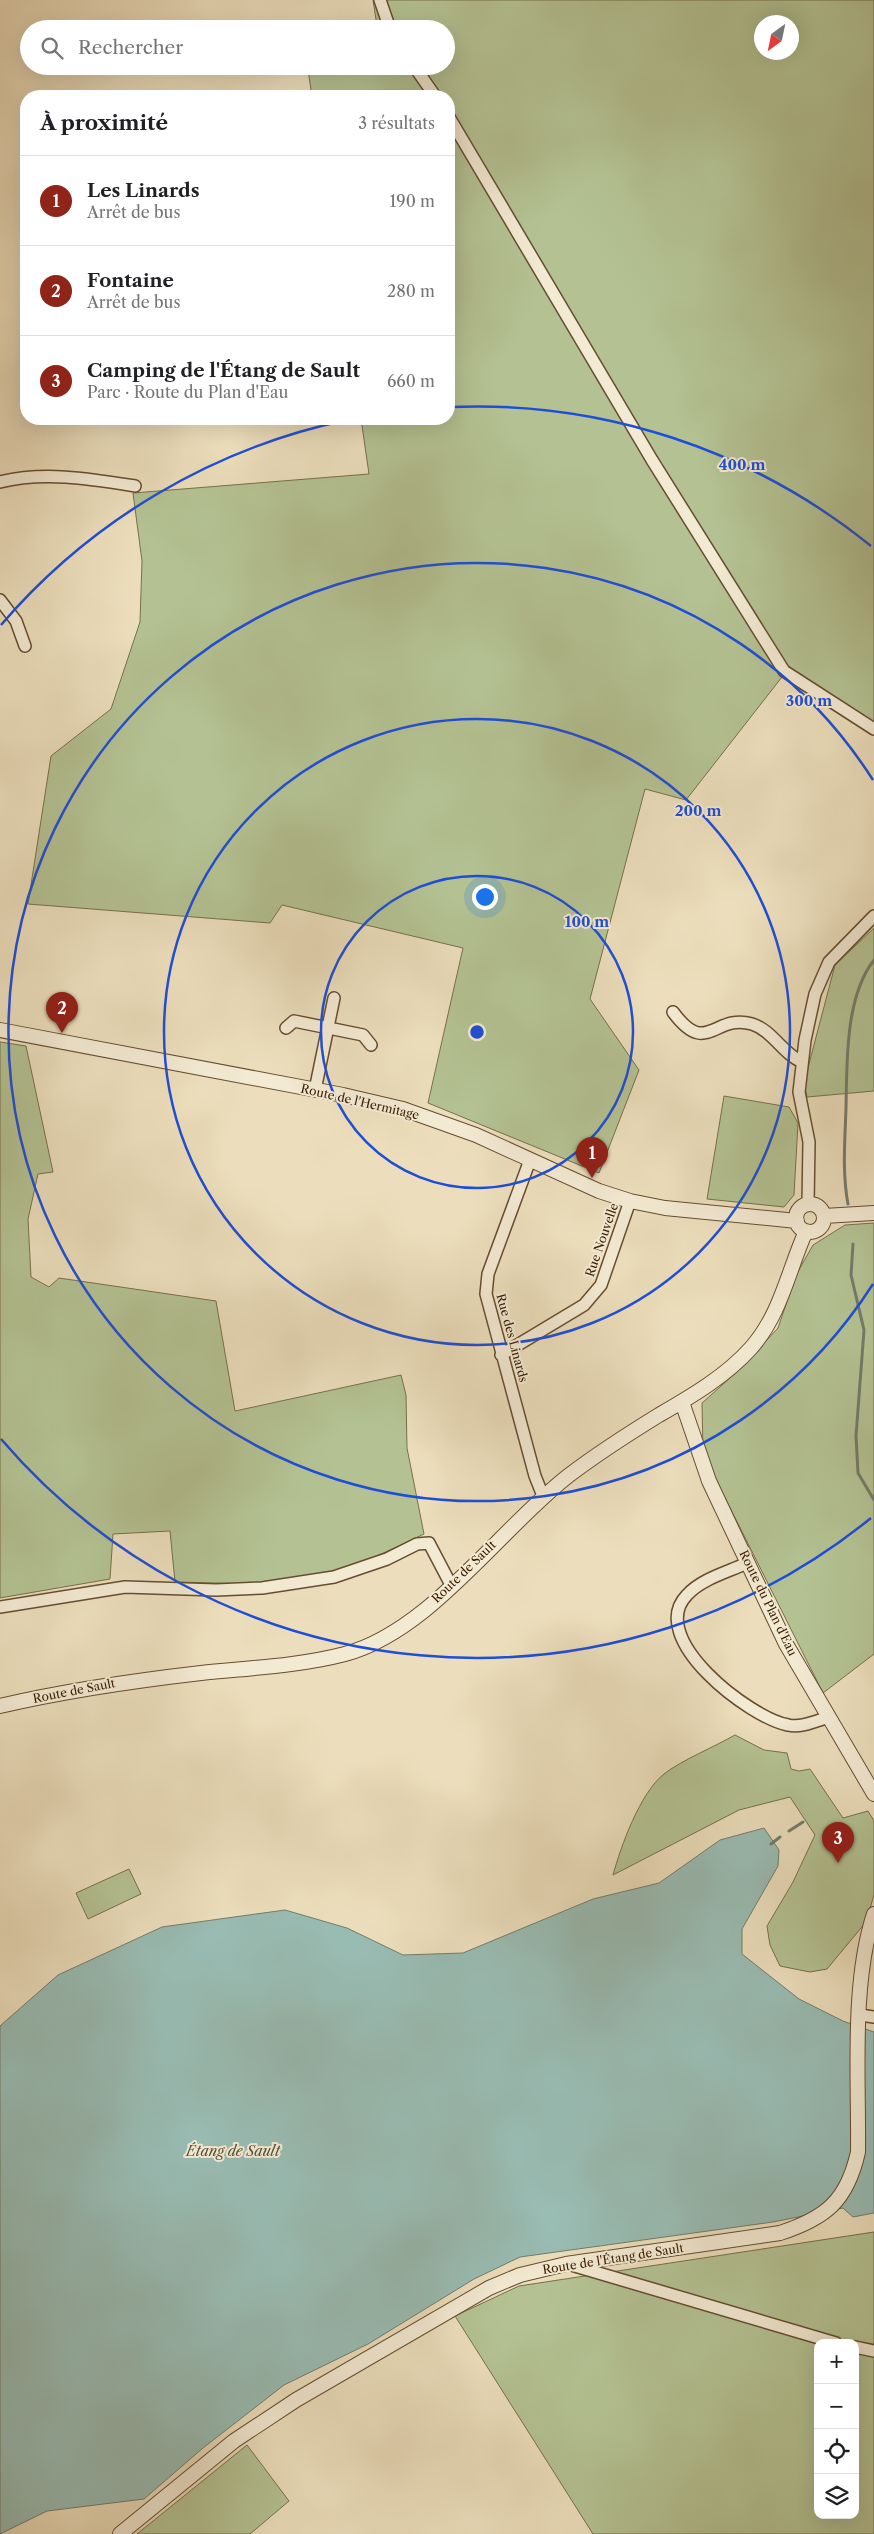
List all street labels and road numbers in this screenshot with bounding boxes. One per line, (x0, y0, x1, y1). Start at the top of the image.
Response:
street label: Route de l'Hermitage (299, 1081, 421, 1123)
street label: Rue Nouvelle (582, 1201, 621, 1279)
street label: Rue des Linards (493, 1292, 532, 1384)
street label: Route de Sault (428, 1537, 499, 1606)
street label: Route du Plan d'Eau (736, 1547, 801, 1659)
street label: Route de Sault (31, 1675, 117, 1706)
street label: Route de l'Étang de Sault (541, 2239, 685, 2277)

